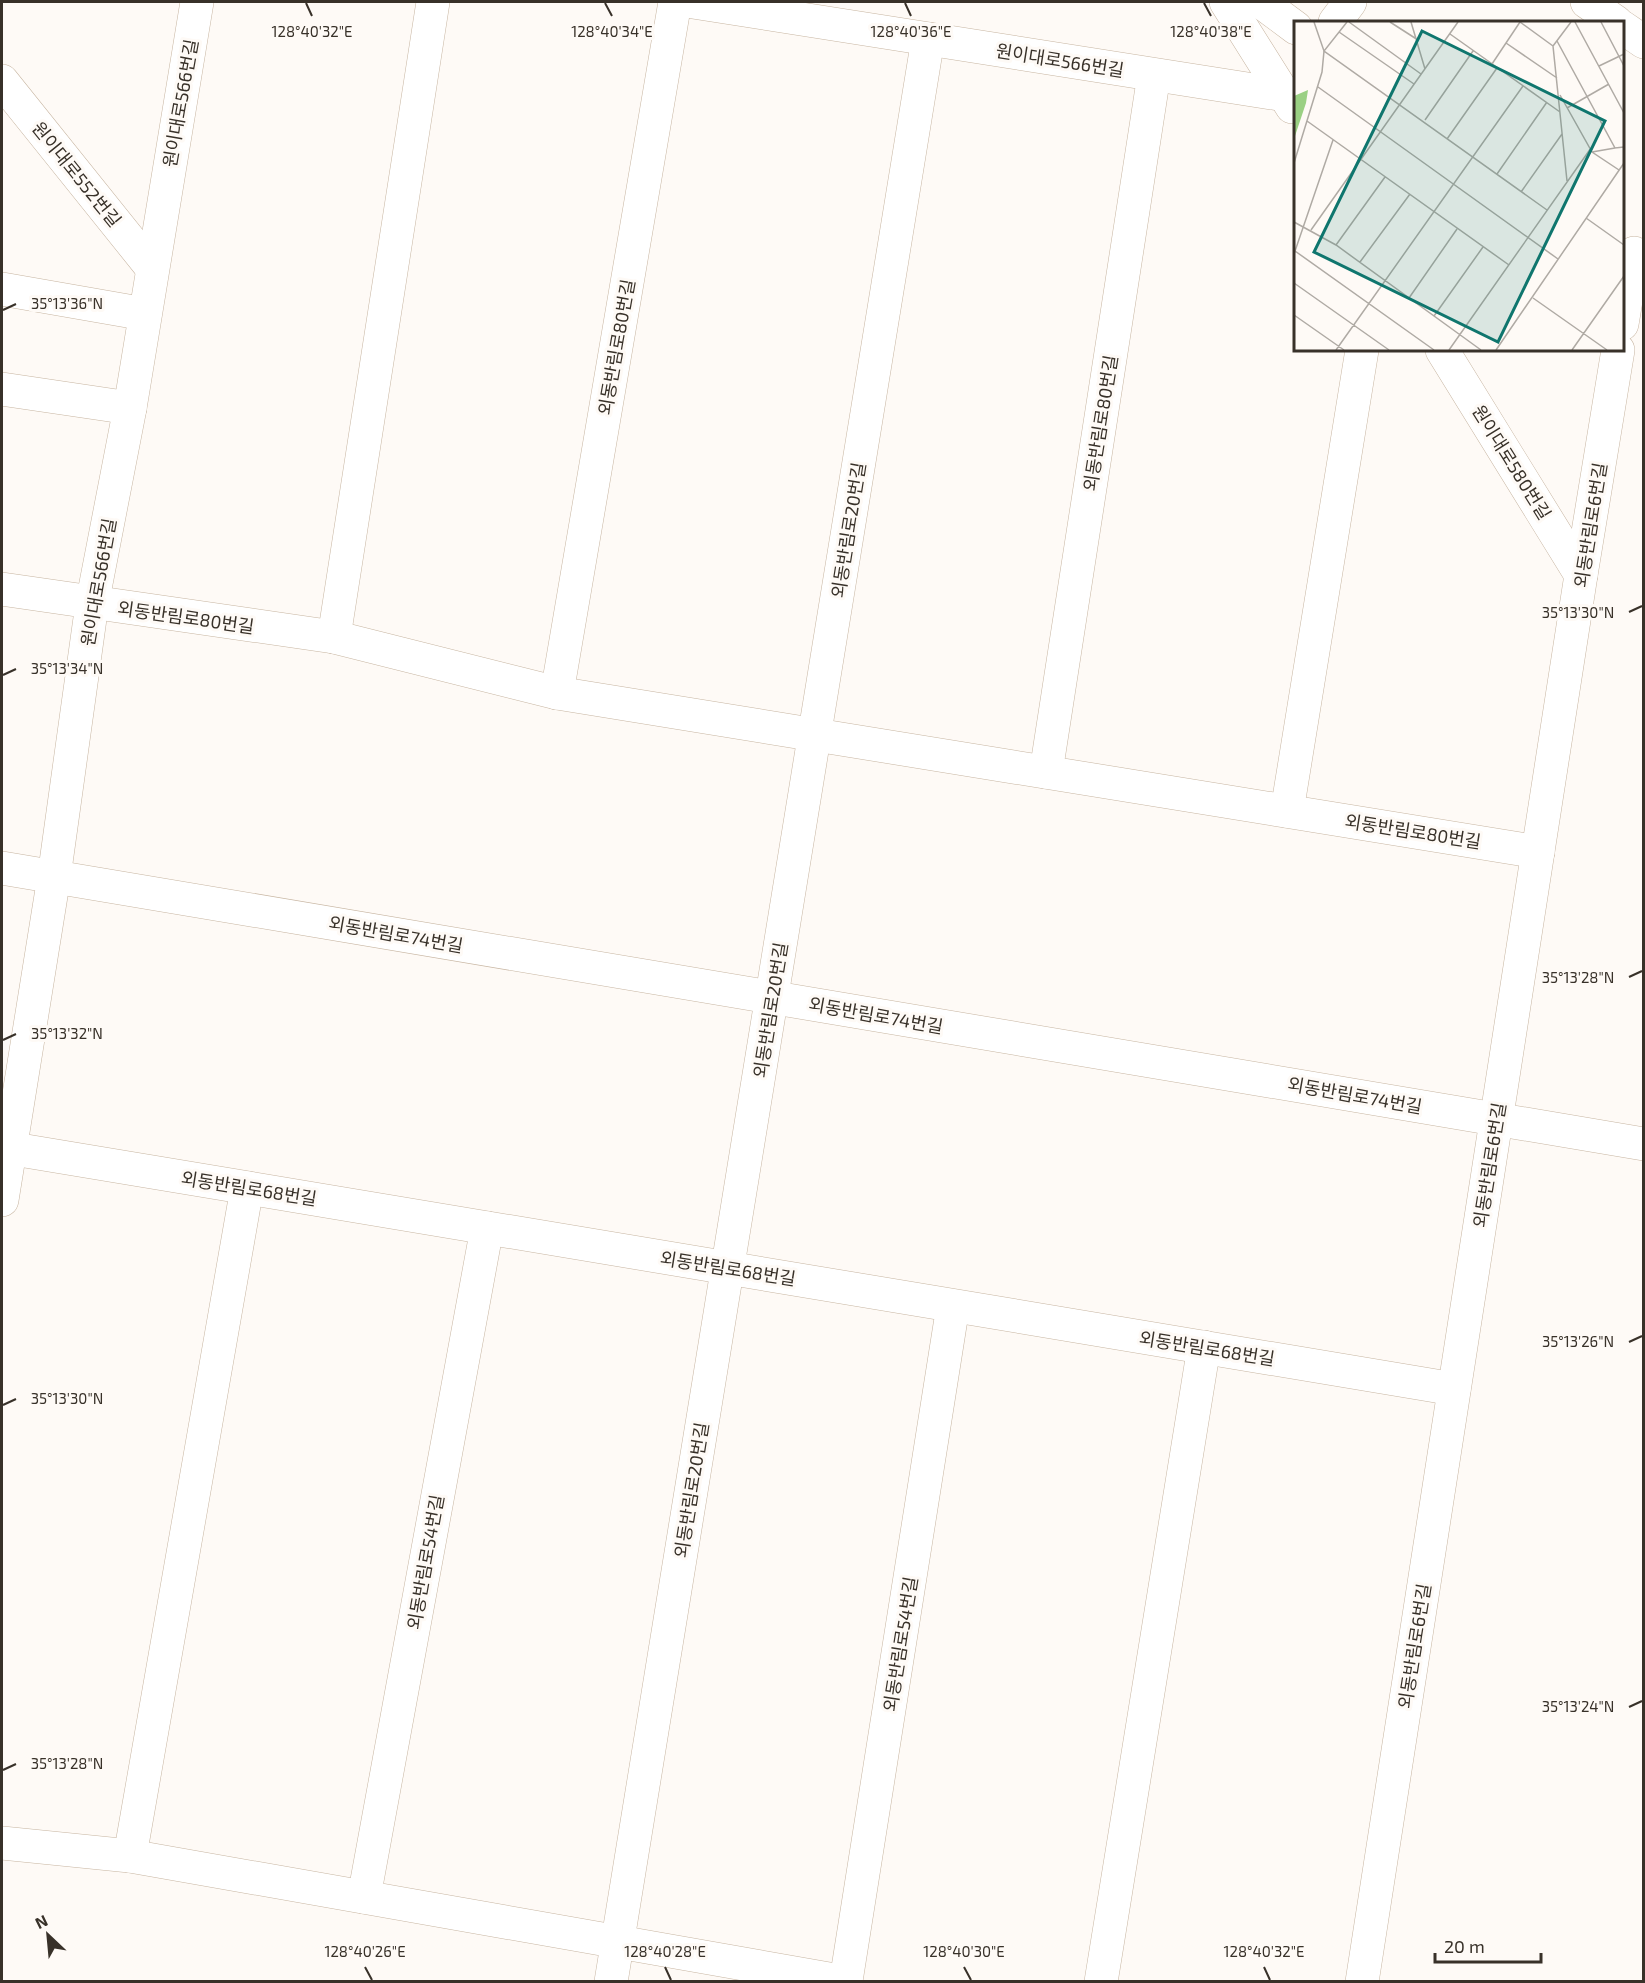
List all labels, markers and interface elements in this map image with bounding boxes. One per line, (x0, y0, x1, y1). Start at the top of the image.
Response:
inset map (1294, 21, 1624, 351)
text: 128°40'32"E (272, 22, 352, 40)
text: 128°40'34"E (571, 22, 653, 40)
text: 128°40'36"E (871, 22, 951, 40)
text: 128°40'38"E (1170, 22, 1252, 40)
street label: 원이대로566번길 (158, 37, 202, 169)
street label: 원이대로566번길 (994, 39, 1126, 81)
street label: 원이대로552번길 (28, 117, 126, 231)
street label: 외동반림로80번길 (593, 277, 639, 417)
text: 35°13'36"N (31, 294, 103, 312)
street label: 외동반림로80번길 (1078, 353, 1122, 493)
street label: 원이대로580번길 (1468, 401, 1556, 523)
street label: 외동반림로20번길 (826, 461, 870, 599)
street label: 외동반림로6번길 (1569, 461, 1611, 589)
street label: 원이대로566번길 (76, 516, 120, 648)
street label: 외동반림로80번길 (116, 597, 256, 637)
text: 35°13'30"N (1542, 603, 1614, 621)
text: 35°13'34"N (31, 659, 103, 677)
street label: 외동반림로80번길 (1343, 809, 1483, 853)
street label: 외동반림로74번길 (327, 911, 465, 957)
street label: 외동반림로20번길 (748, 941, 792, 1079)
text: 35°13'28"N (1542, 968, 1614, 986)
street label: 외동반림로74번길 (807, 992, 945, 1038)
text: 35°13'32"N (31, 1024, 103, 1042)
street label: 외동반림로74번길 (1286, 1072, 1424, 1118)
street label: 외동반림로6번길 (1468, 1101, 1510, 1229)
street label: 외동반림로68번길 (180, 1166, 318, 1210)
street label: 외동반림로68번길 (659, 1246, 797, 1290)
street label: 외동반림로68번길 (1138, 1326, 1276, 1370)
text: 35°13'26"N (1542, 1332, 1614, 1350)
text: 35°13'30"N (31, 1389, 103, 1407)
street label: 외동반림로20번길 (669, 1421, 713, 1559)
street label: 외동반림로54번길 (402, 1493, 448, 1631)
street label: 외동반림로54번길 (878, 1575, 922, 1713)
street label: 외동반림로6번길 (1393, 1582, 1435, 1710)
text: 35°13'24"N (1542, 1697, 1614, 1715)
text: 35°13'28"N (31, 1754, 103, 1772)
north arrow (18, 1905, 78, 1965)
text: N (32, 1910, 51, 1932)
scale bar (1435, 1926, 1542, 1964)
text: 20 m (1444, 1935, 1485, 1957)
text: 128°40'26"E (324, 1942, 406, 1960)
text: 128°40'28"E (624, 1942, 706, 1960)
text: 128°40'30"E (923, 1942, 1005, 1960)
text: 128°40'32"E (1224, 1942, 1304, 1960)

